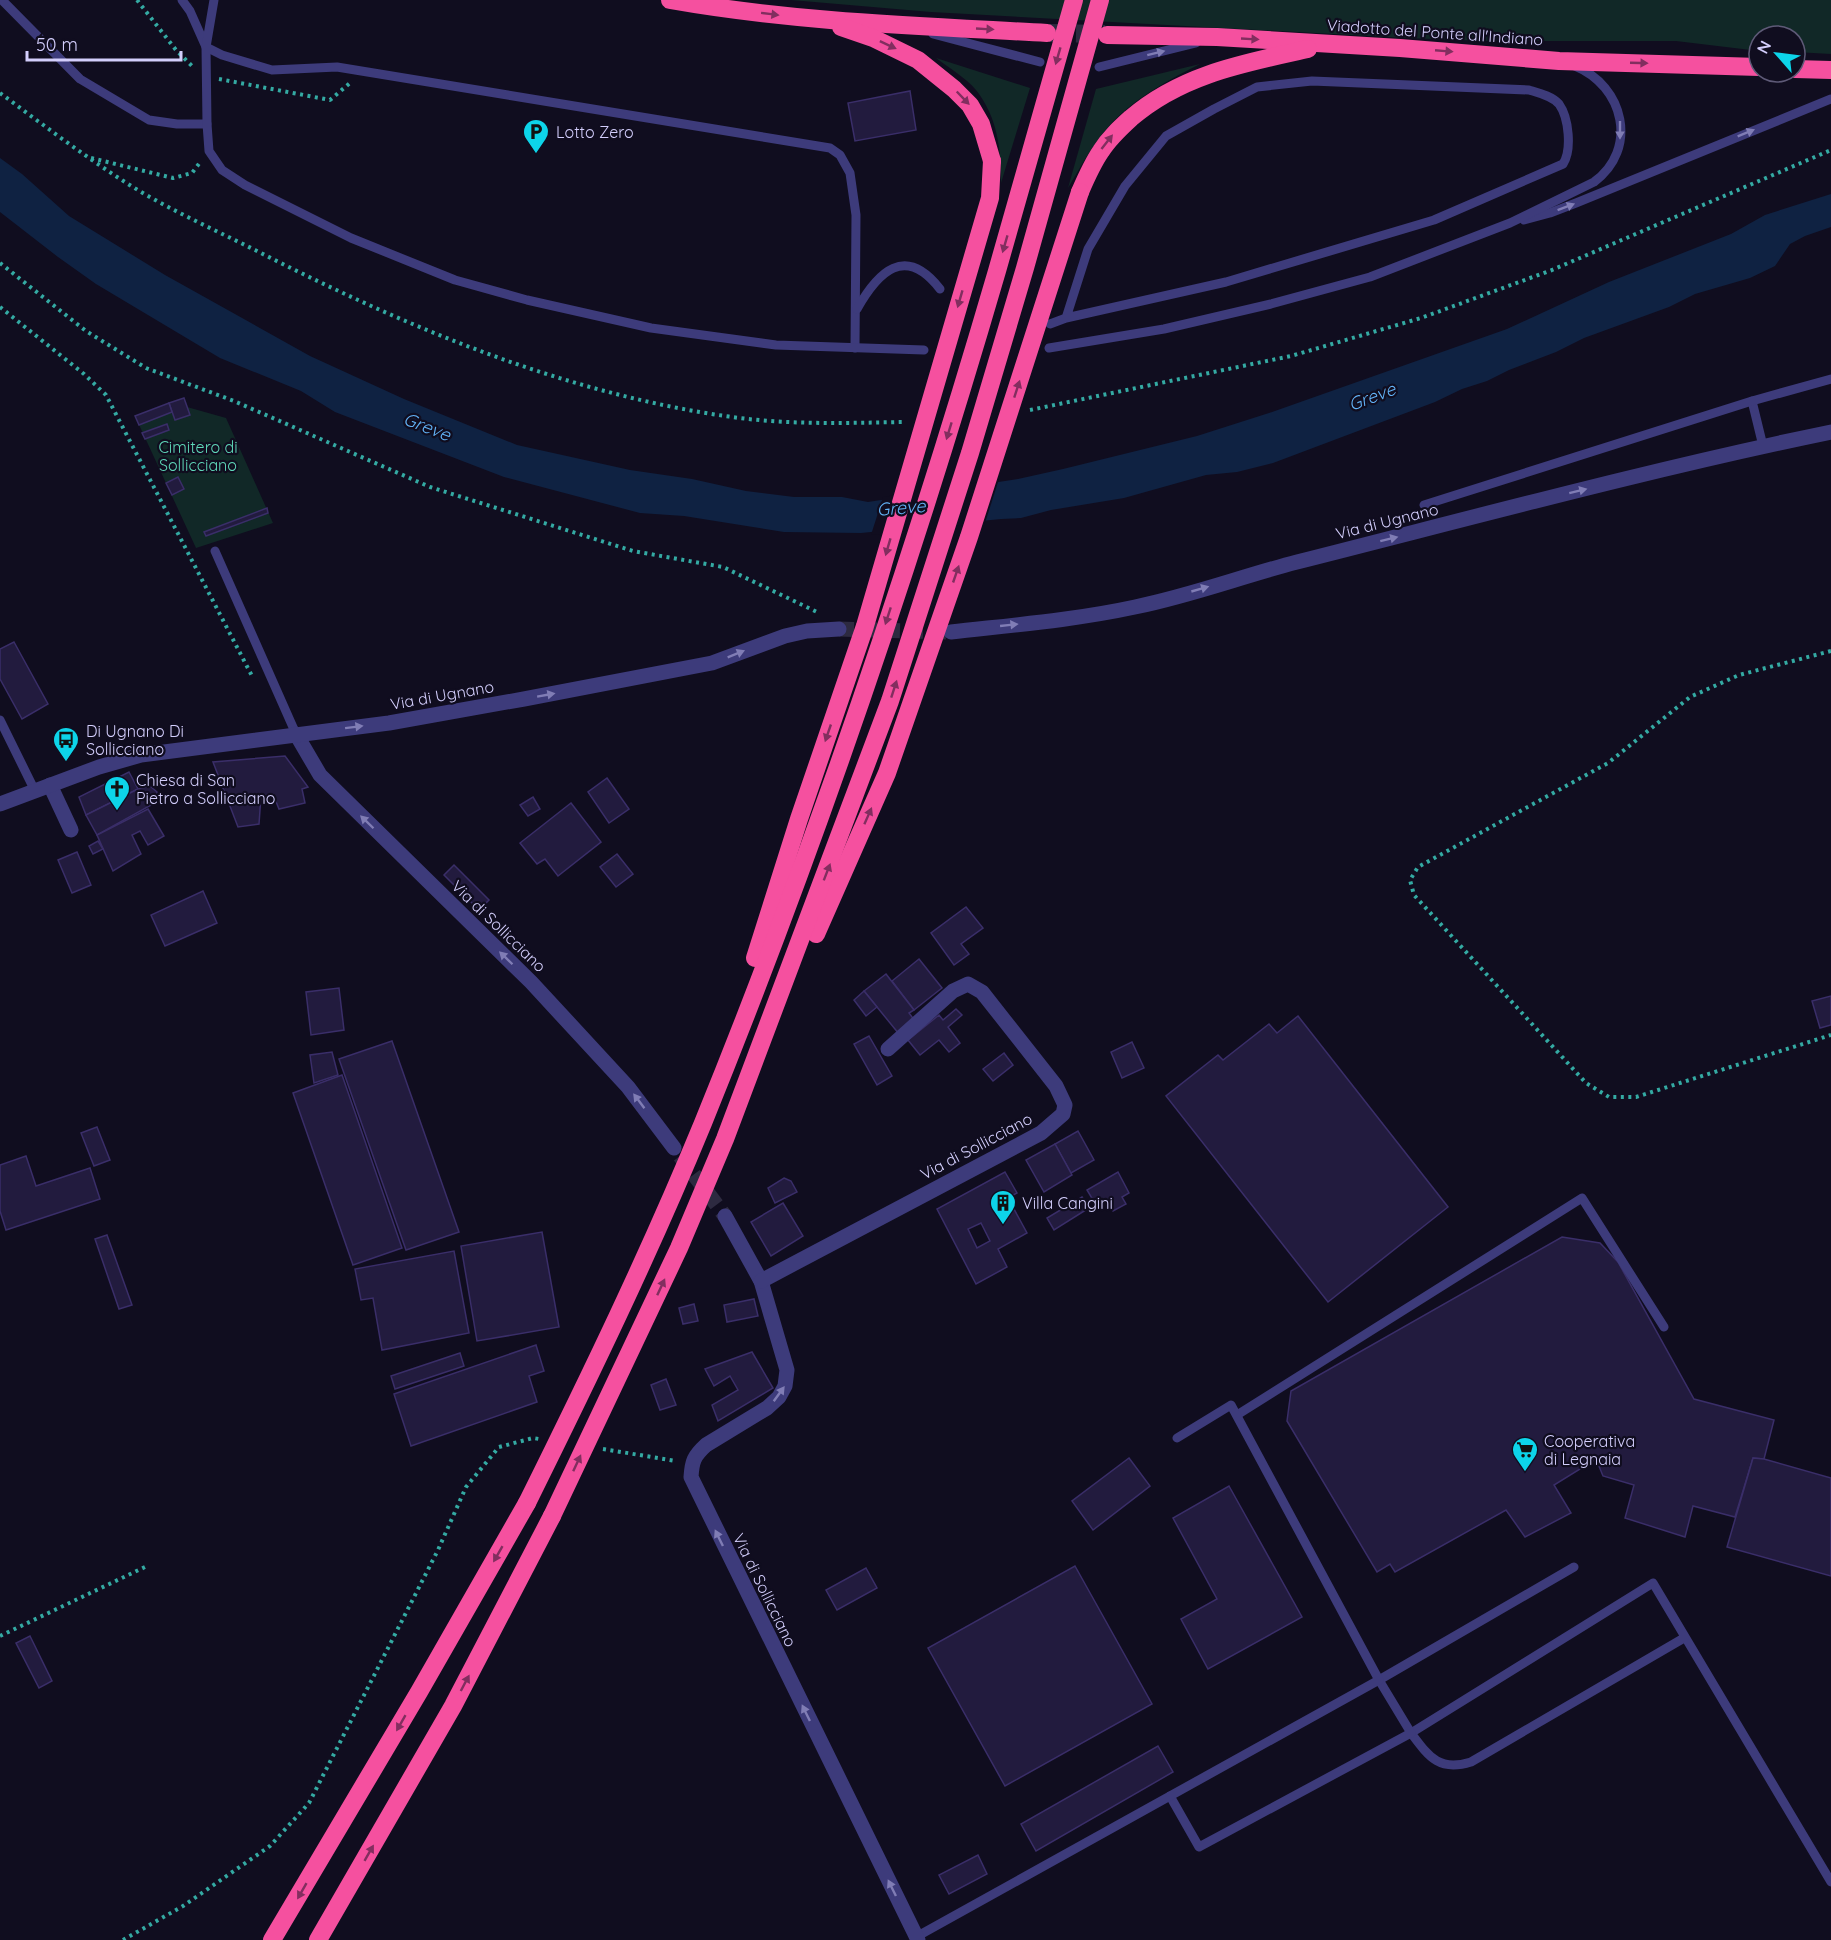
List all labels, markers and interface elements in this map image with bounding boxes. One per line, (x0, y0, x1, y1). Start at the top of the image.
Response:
one-way arrow (760, 9, 779, 18)
street label: Viadotto del Ponte all'Indiano (1326, 14, 1544, 50)
scale bar (27, 24, 182, 62)
north arrow (1747, 24, 1807, 84)
one-way arrow (975, 25, 994, 34)
text: 50 m (36, 33, 78, 56)
one-way arrow (1240, 35, 1259, 44)
text: N (1752, 37, 1775, 57)
one-way arrow (879, 40, 897, 50)
one-way arrow (1435, 46, 1454, 56)
one-way arrow (1053, 47, 1062, 65)
one-way arrow (1147, 47, 1165, 57)
one-way arrow (1629, 59, 1648, 68)
one-way arrow (955, 90, 969, 104)
parking icon: Lotto Zero (521, 117, 551, 155)
one-way arrow (1615, 120, 1625, 139)
place label: Lotto Zero (556, 122, 634, 142)
one-way arrow (1738, 128, 1756, 138)
one-way arrow (1101, 135, 1113, 150)
one-way arrow (1557, 202, 1575, 211)
one-way arrow (1000, 235, 1009, 253)
one-way arrow (955, 290, 964, 308)
water label: Greve (1345, 377, 1399, 416)
one-way arrow (1013, 380, 1022, 398)
water label: Greve (400, 407, 455, 446)
one-way arrow (944, 422, 953, 440)
park label: Cimitero di Sollicciano (158, 437, 238, 475)
one-way arrow (1568, 486, 1587, 496)
water label: Greve (876, 494, 927, 521)
street label: Via di Ugnano (1334, 499, 1440, 543)
one-way arrow (1379, 533, 1398, 543)
one-way arrow (883, 538, 892, 556)
one-way arrow (952, 565, 962, 583)
one-way arrow (1191, 584, 1209, 593)
one-way arrow (883, 607, 892, 625)
one-way arrow (1000, 621, 1019, 630)
one-way arrow (728, 649, 746, 659)
street label: Via di Ugnano (389, 676, 495, 714)
one-way arrow (890, 680, 899, 698)
one-way arrow (537, 690, 556, 699)
place label: Di Ugnano Di Sollicciano (86, 721, 184, 759)
one-way arrow (344, 722, 363, 732)
one-way arrow (823, 724, 833, 742)
bus stop icon: Di Ugnano Di Sollicciano (51, 725, 81, 763)
place label: Chiesa di San Pietro a Sollicciano (136, 770, 275, 808)
church icon: Chiesa di San Pietro a Sollicciano (102, 774, 132, 812)
one-way arrow (863, 807, 873, 825)
one-way arrow (360, 815, 374, 829)
one-way arrow (823, 863, 832, 881)
street label: Via di Sollicciano (448, 876, 550, 976)
one-way arrow (499, 951, 514, 965)
one-way arrow (633, 1094, 645, 1109)
street label: Via di Sollicciano (917, 1108, 1035, 1184)
building icon: Villa Cangini (988, 1188, 1018, 1226)
place label: Villa Cangini (1022, 1193, 1113, 1213)
one-way arrow (656, 1278, 665, 1295)
one-way arrow (773, 1386, 785, 1402)
place label: Cooperativa di Legnaia (1544, 1431, 1635, 1469)
supermarket icon: Cooperativa di Legnaia (1510, 1435, 1540, 1473)
one-way arrow (573, 1455, 582, 1472)
one-way arrow (715, 1529, 724, 1546)
street label: Via di Sollicciano (729, 1530, 801, 1650)
one-way arrow (493, 1546, 503, 1563)
one-way arrow (460, 1675, 470, 1692)
one-way arrow (801, 1704, 810, 1721)
one-way arrow (395, 1715, 406, 1731)
one-way arrow (363, 1845, 374, 1861)
one-way arrow (887, 1879, 896, 1896)
one-way arrow (297, 1883, 307, 1900)

